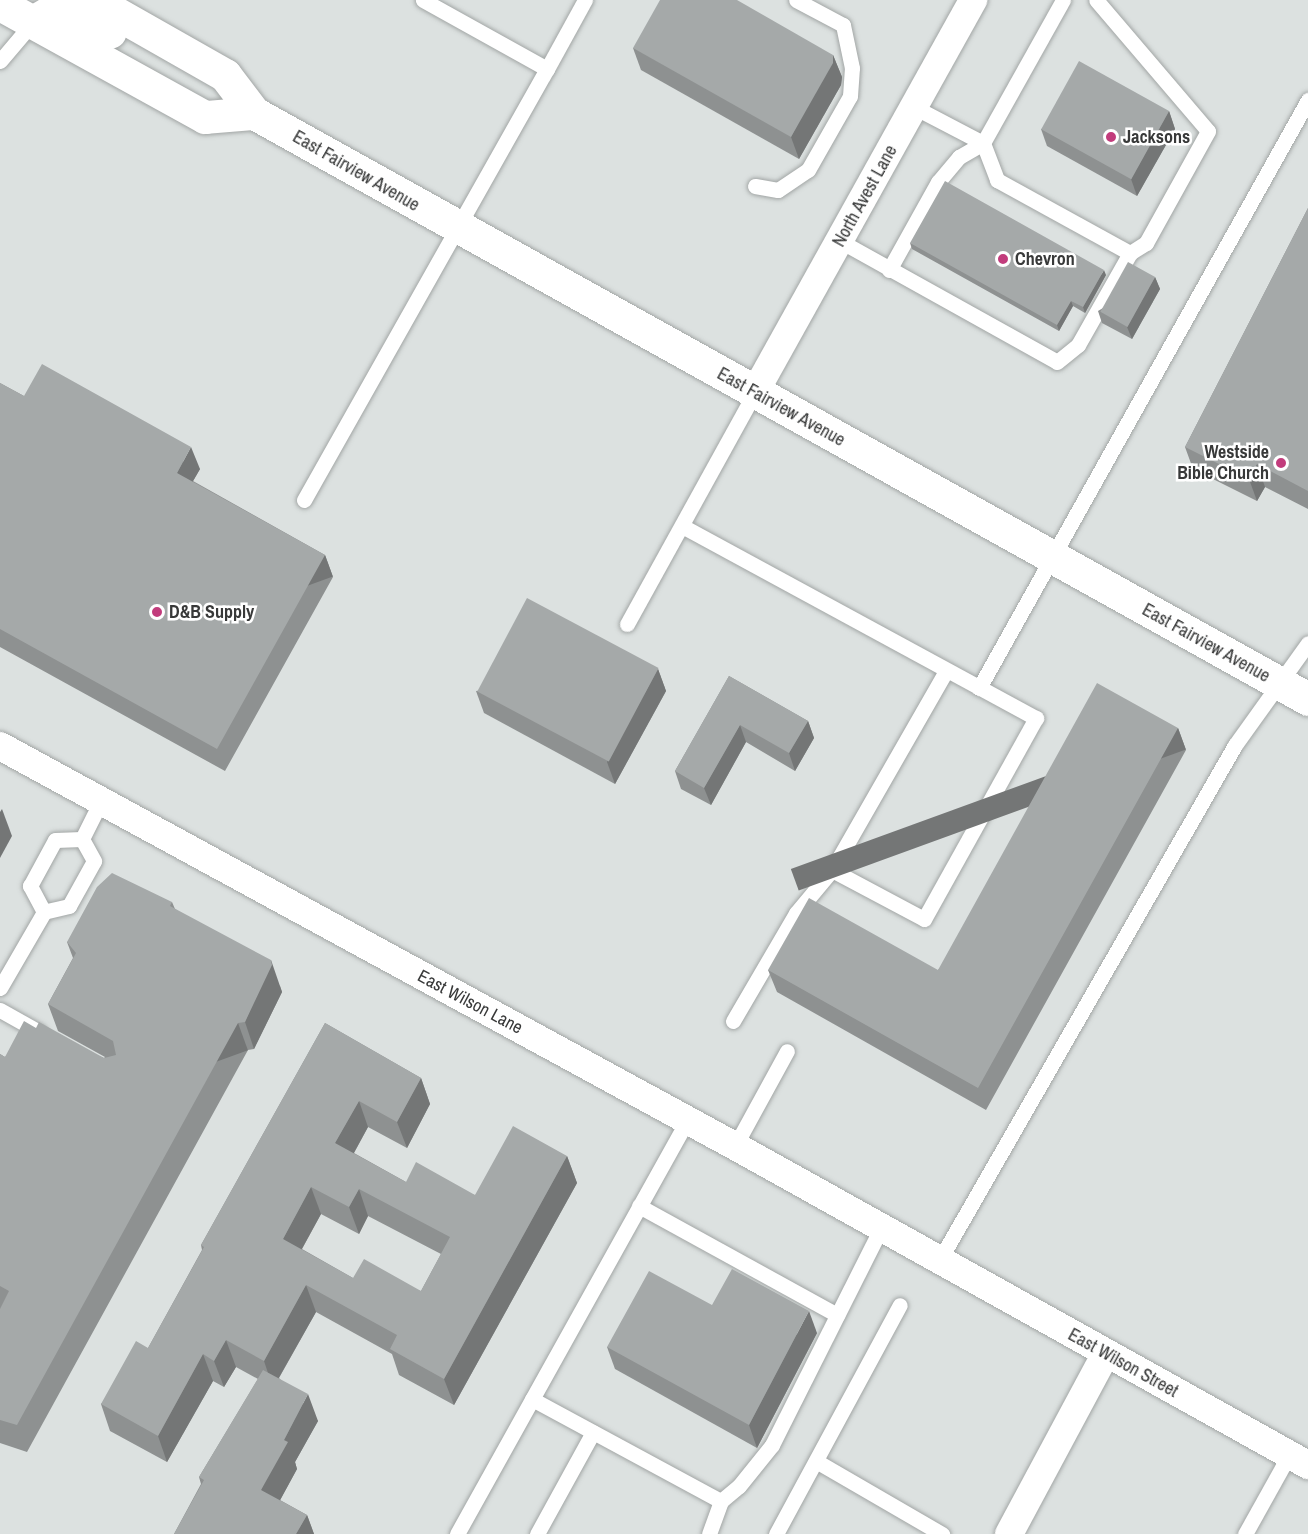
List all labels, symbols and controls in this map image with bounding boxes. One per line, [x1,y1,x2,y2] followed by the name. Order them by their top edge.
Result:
[288,126,424,216] street label: East Fairview Avenue
[1123,126,1190,148] place label: Jacksons
[1104,130,1118,144] marker: Jacksons
[828,141,902,251] street label: North Avest Lane
[1015,248,1075,270] place label: Chevron
[996,252,1010,266] marker: Chevron
[713,363,849,451] street label: East Fairview Avenue
[1177,442,1269,484] place label: Westside Bible Church
[1274,456,1288,470] marker: Westside Bible Church
[1138,599,1274,687] street label: East Fairview Avenue
[169,601,254,623] place label: D&B Supply
[150,605,164,619] marker: D&B Supply
[414,965,526,1039] street label: East Wilson Lane
[1064,1324,1182,1402] street label: East Wilson Street

